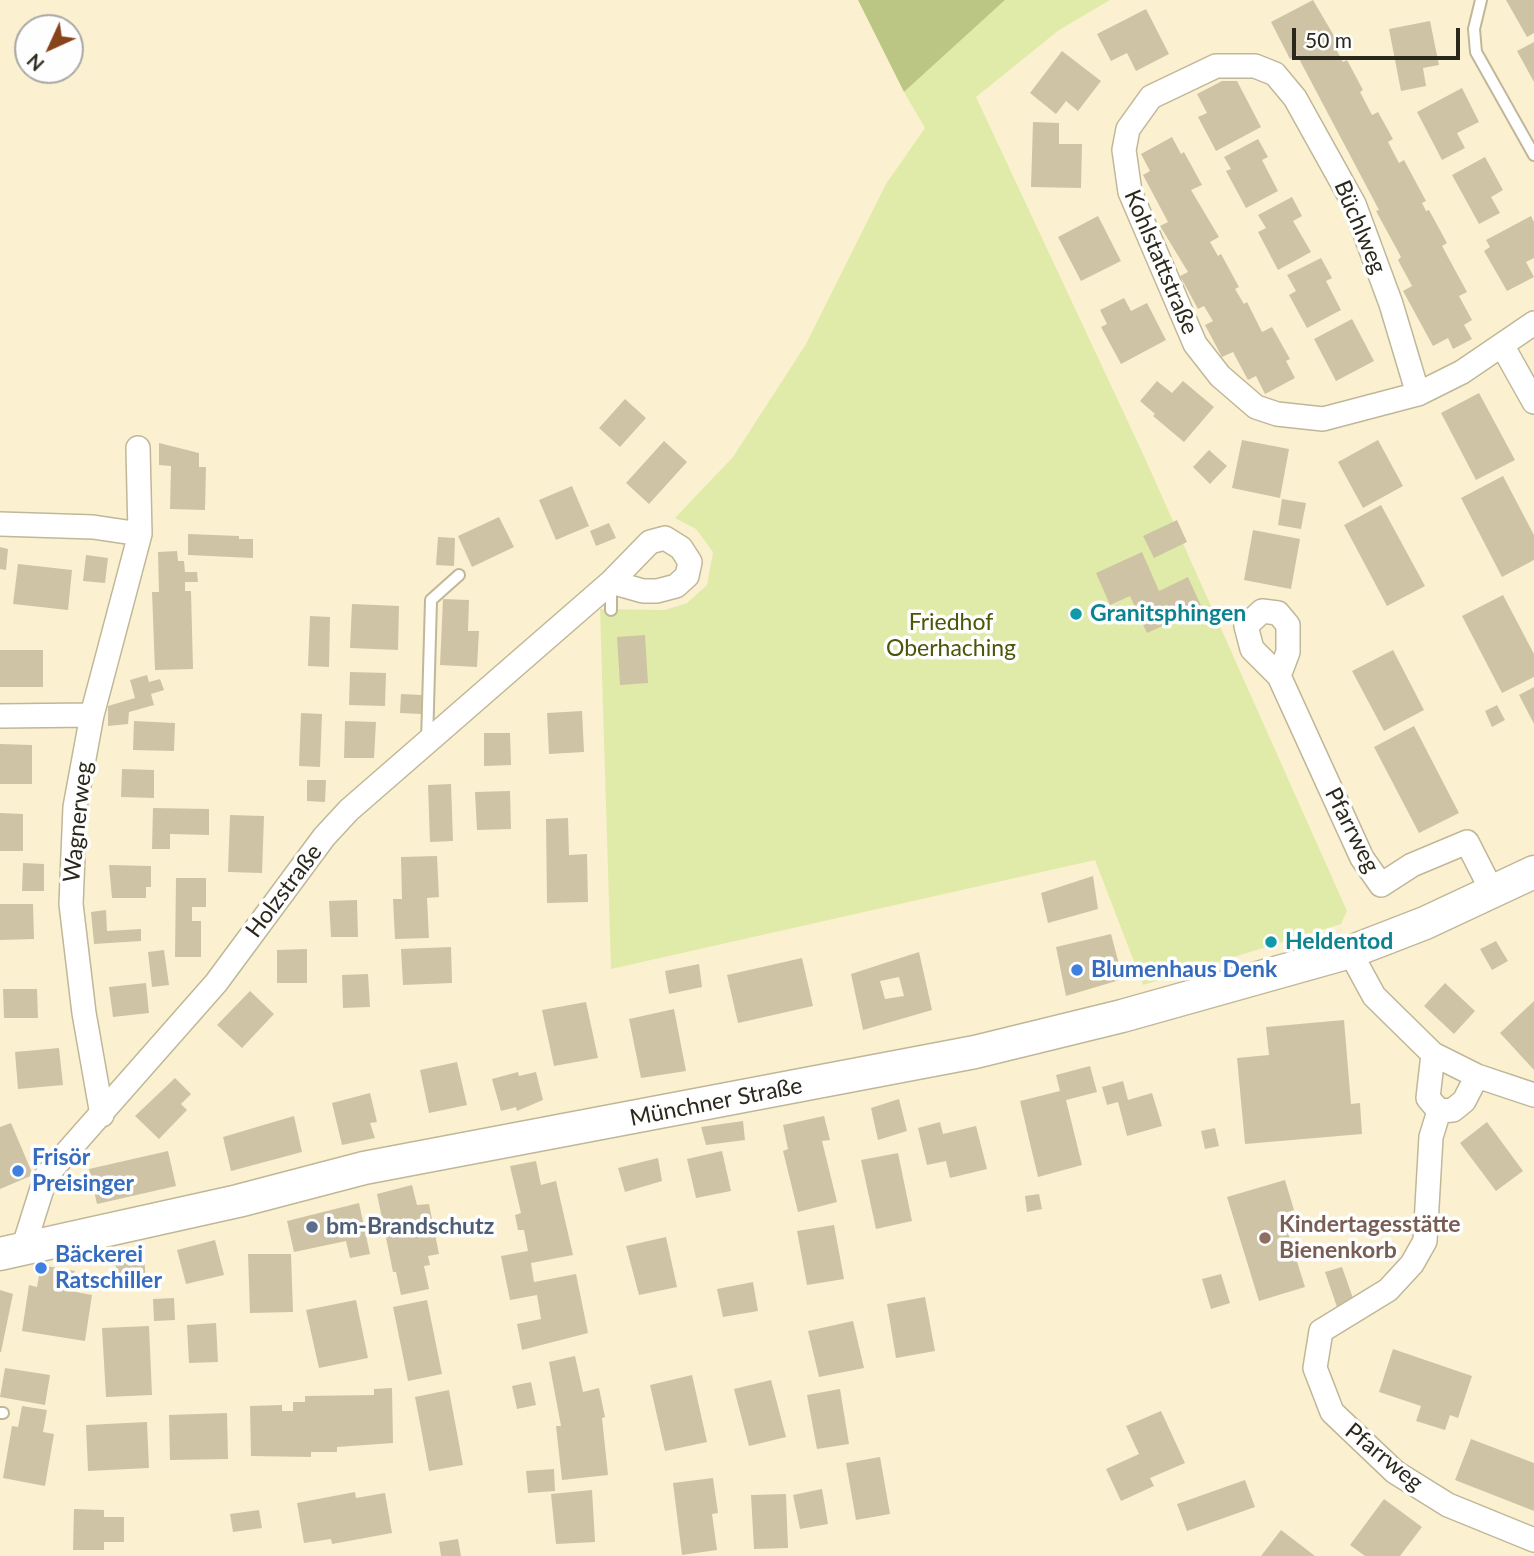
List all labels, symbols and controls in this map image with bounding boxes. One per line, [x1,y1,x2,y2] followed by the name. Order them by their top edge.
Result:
[14,14,84,84] north arrow
[1296,14,1464,58] scale bar
[1305,27,1352,52] text: 50 m
[22,49,49,76] text: N
[1328,176,1392,278] street label: Büchlweg
[1118,186,1204,338] street label: Kohlstattstraße
[1090,600,1246,628] place label: Granitsphingen
[1068,606,1084,622] marker: Granitsphingen
[886,609,1016,663] park label: Friedhof Oberhaching
[58,760,98,884] street label: Wagnerweg
[1319,783,1385,877] street label: Pfarrweg
[240,839,328,943] street label: Holzstraße
[1285,928,1393,956] place label: Heldentod
[1263,934,1279,950] marker: Heldentod
[1091,956,1277,984] place label: Blumenhaus Denk
[1069,962,1085,978] marker: Blumenhaus Denk
[627,1072,805,1132] street label: Münchner Straße
[32,1144,134,1198] place label: Frisör Preisinger
[10,1163,26,1179] marker: Frisör Preisinger
[1279,1211,1461,1265] place label: Kindertagesstätte Bienenkorb
[326,1213,494,1241] place label: bm-Brandschutz
[304,1219,320,1235] marker: bm-Brandschutz
[1257,1230,1273,1246] marker: Kindertagesstätte Bienenkorb
[55,1241,162,1295] place label: Bäckerei Ratschiller
[33,1260,49,1276] marker: Bäckerei Ratschiller
[1340,1417,1428,1497] street label: Pfarrweg

